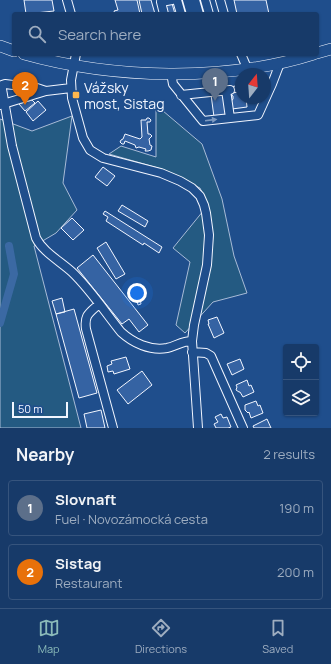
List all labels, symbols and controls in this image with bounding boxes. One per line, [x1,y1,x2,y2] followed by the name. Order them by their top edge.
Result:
[12,12,319,56] search box
[26,23,48,45] icon: search
[58,24,141,45] text: Search here
[202,68,228,101] pin: 1
[235,68,271,104] north arrow
[12,72,38,105] pin: 2
[84,78,164,113] place label: Vážsky most, Sistag
[71,90,81,100] marker: Vážsky most, Sistag
[205,117,218,123] one-way arrow
[127,283,147,303] your location
[283,344,319,416] map controls
[283,344,319,380] button: locate
[283,380,319,416] button: layers
[12,400,68,419] scale bar
[18,401,43,416] text: 50 m
[16,443,74,466] text: Nearby
[263,445,315,463] text: 2 results
[55,489,117,510] text: Slovnaft
[27,499,33,517] text: 1
[279,499,314,517] text: 190 m
[55,510,208,528] text: Fuel · Novozámocká cesta
[55,553,102,574] text: Sistag
[26,563,34,581] text: 2
[277,563,314,581] text: 200 m
[55,574,122,592] text: Restaurant
[38,617,60,656] tab: Map
[135,617,187,656] tab: Directions
[262,617,293,656] tab: Saved

